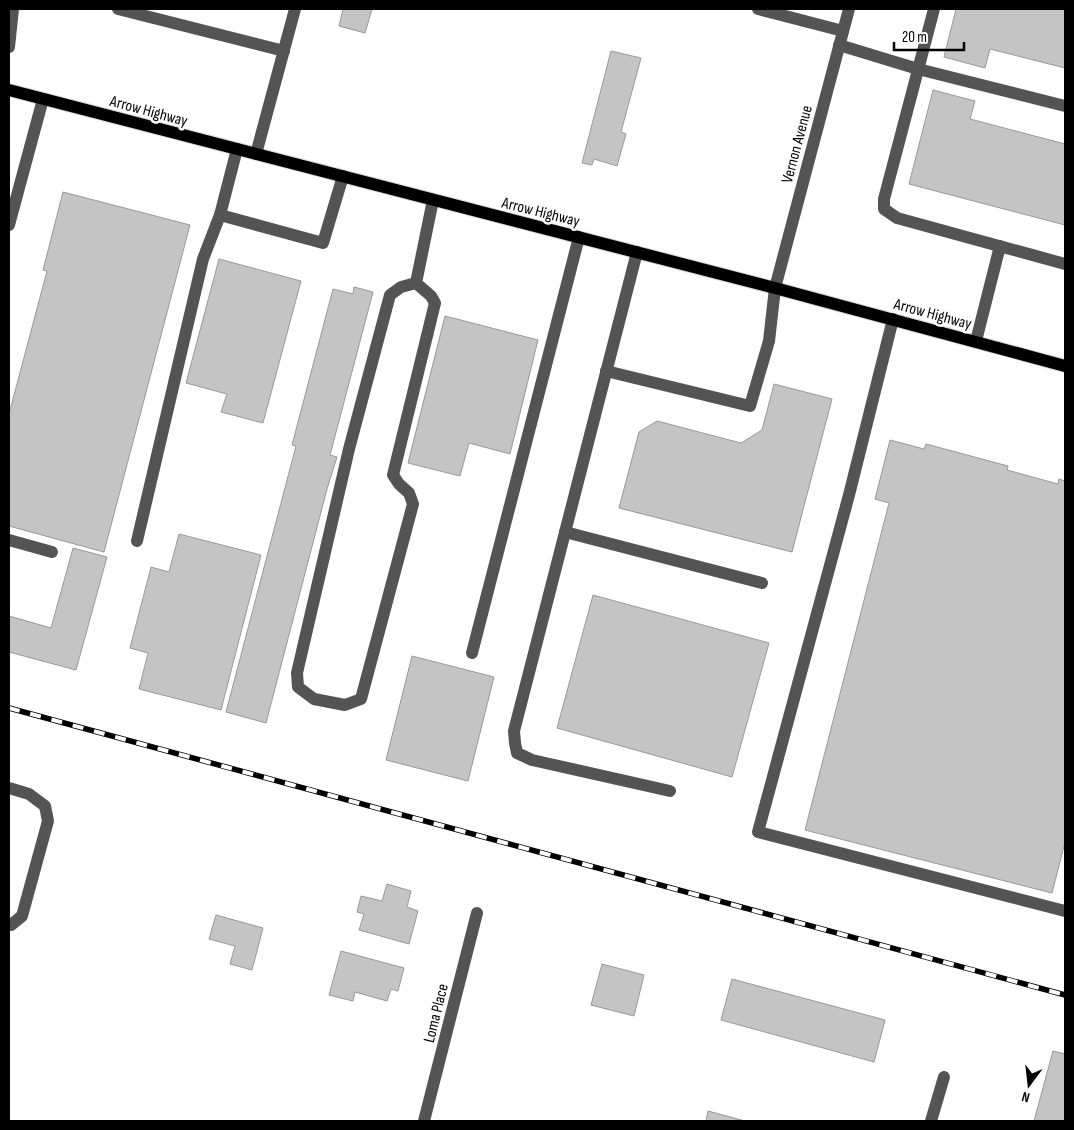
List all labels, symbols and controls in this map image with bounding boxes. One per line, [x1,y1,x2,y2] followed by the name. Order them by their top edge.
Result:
[894,20,964,52] scale bar
[902,28,927,47] text: 20 m
[107,92,189,131] street label: Arrow Highway
[778,103,817,185] street label: Vernon Avenue
[499,193,582,231] street label: Arrow Highway
[891,295,973,334] street label: Arrow Highway
[420,982,453,1045] street label: Loma Place
[1004,1060,1054,1110] north arrow
[1020,1088,1032,1106] text: N

